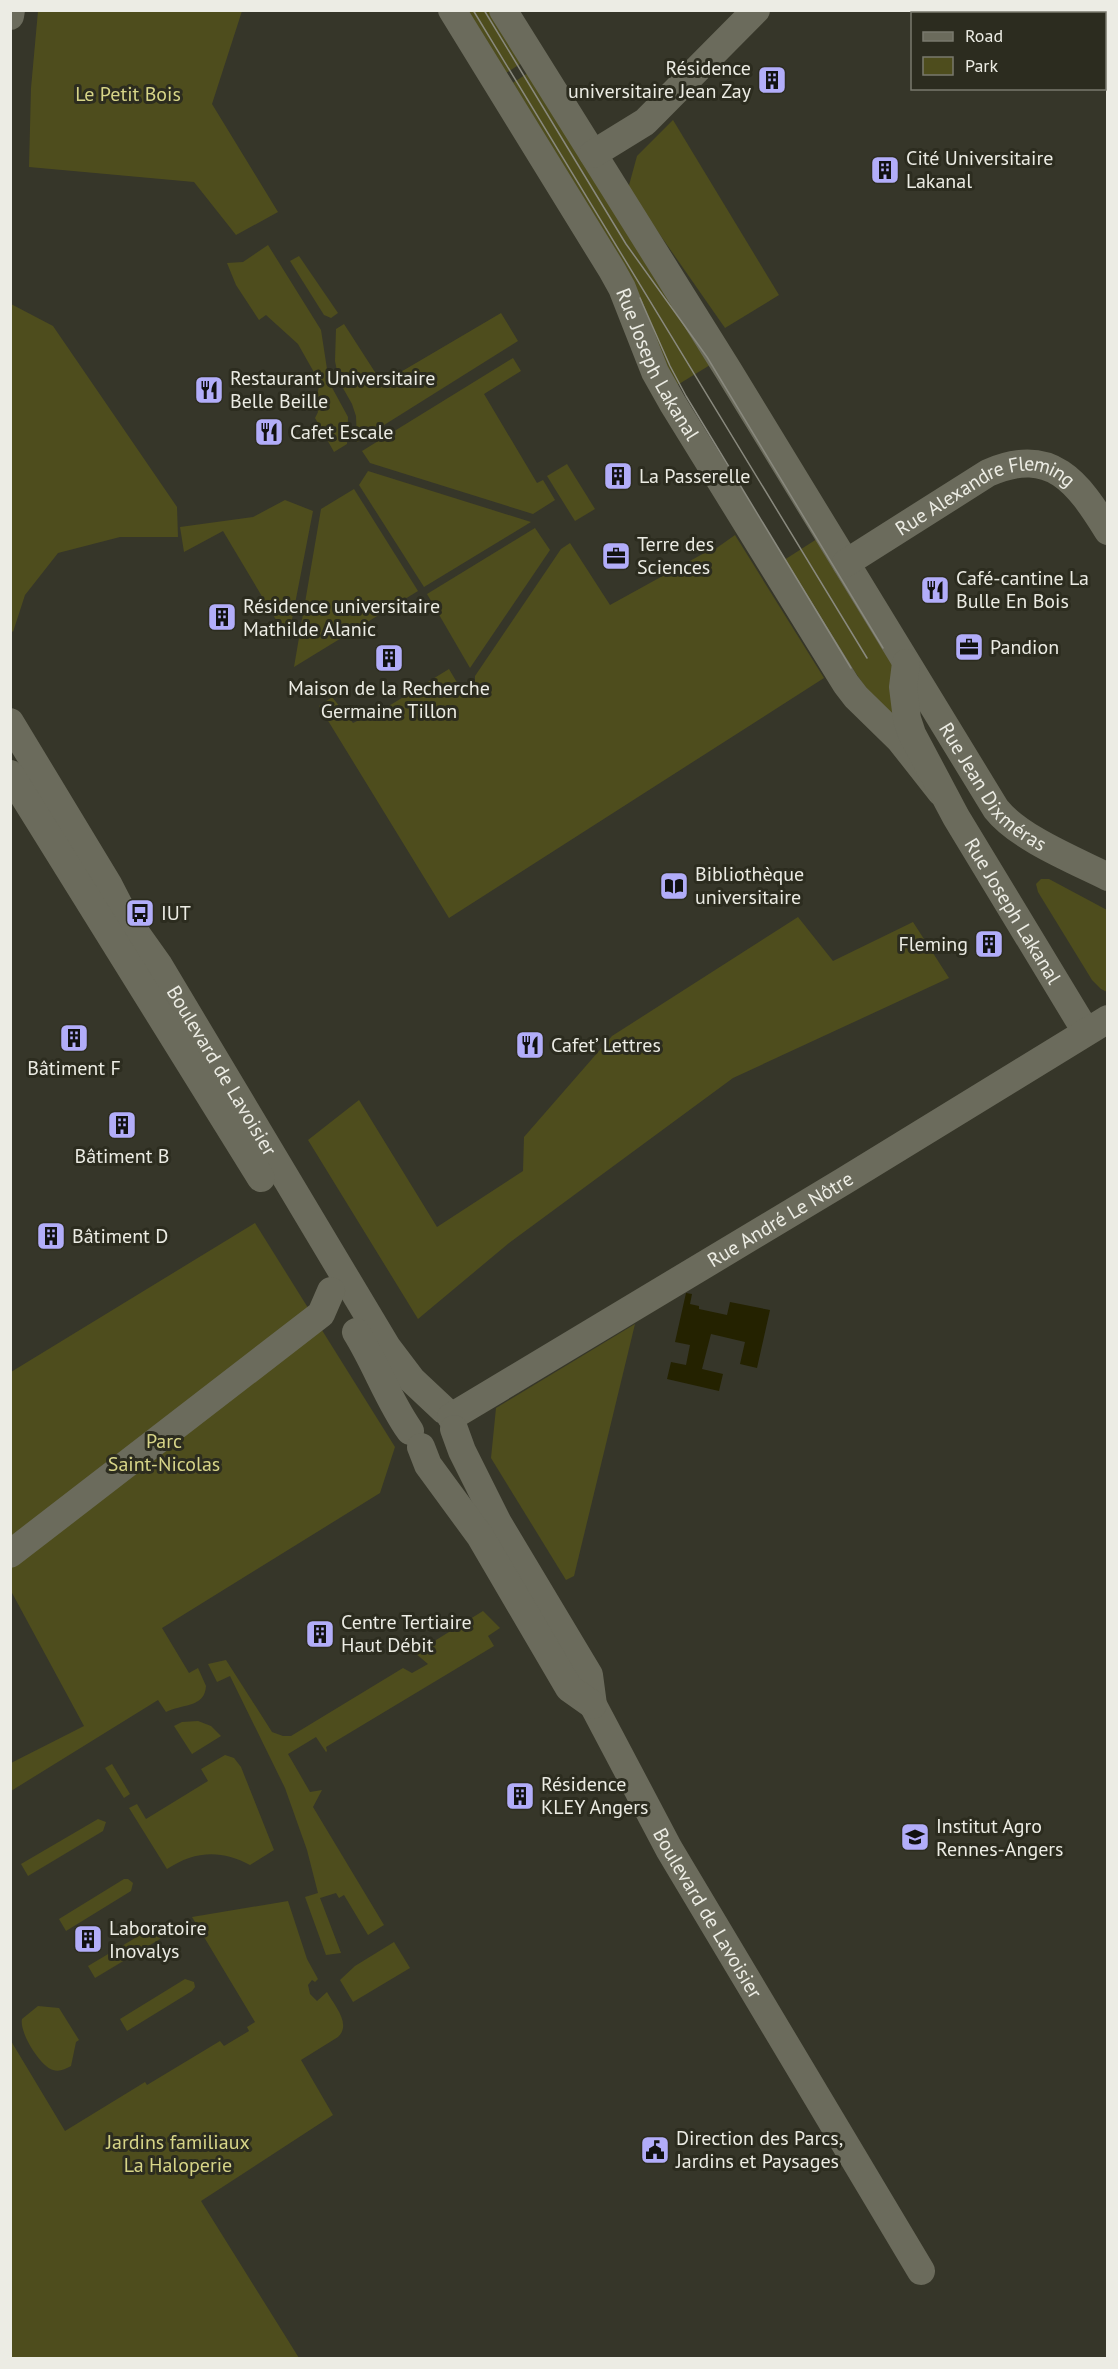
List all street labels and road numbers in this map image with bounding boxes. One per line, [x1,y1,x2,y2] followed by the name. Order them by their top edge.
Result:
[610,284,705,445] street label: Rue Joseph Lakanal
[890,450,1081,541] street label: Rue Alexandre Fleming
[933,718,1051,857] street label: Rue Jean Dixméras
[959,833,1067,989] street label: Rue Joseph Lakanal
[161,981,283,1160] street label: Boulevard de Lavoisier
[702,1165,858,1273] street label: Rue André Le Nôtre
[647,1823,768,2003] street label: Boulevard de Lavoisier

